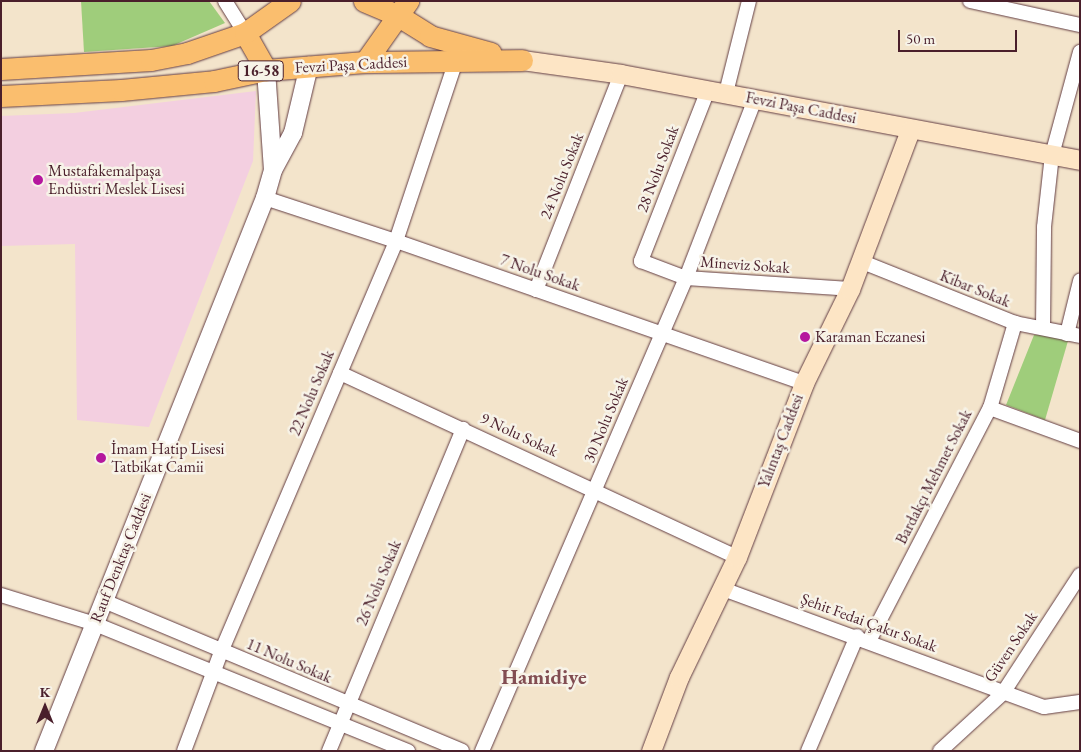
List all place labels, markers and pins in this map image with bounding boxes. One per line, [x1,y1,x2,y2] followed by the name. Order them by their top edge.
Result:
[48,161,185,199] place label: Mustafakemalpaşa Endüstri Meslek Lisesi
[32,174,44,186] marker: Mustafakemalpaşa Endüstri Meslek Lisesi
[815,327,925,347] place label: Karaman Eczanesi
[799,331,811,343] marker: Karaman Eczanesi
[111,439,224,477] place label: İmam Hatip Lisesi Tatbikat Camii
[95,452,107,464] marker: İmam Hatip Lisesi Tatbikat Camii

